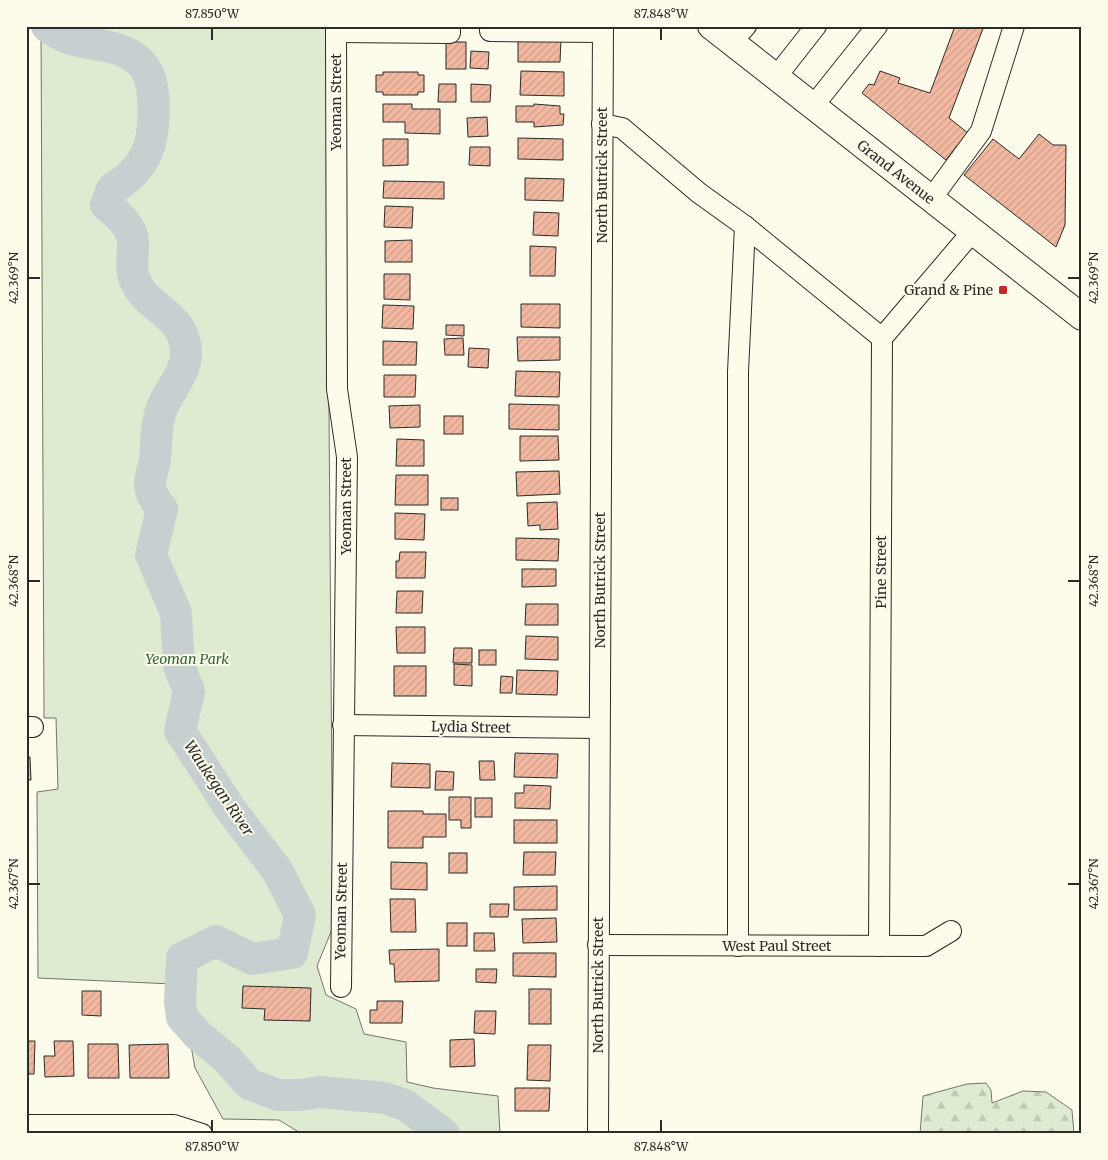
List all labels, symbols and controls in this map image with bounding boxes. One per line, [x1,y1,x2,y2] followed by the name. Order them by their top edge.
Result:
[185,6,240,21] text: 87.850°W
[634,6,689,21] text: 87.848°W
[327,53,345,152] street label: Yeoman Street
[593,106,611,243] street label: North Butrick Street
[854,136,938,208] street label: Grand Avenue
[6,251,21,304] text: 42.369°N
[1086,251,1101,304] text: 42.369°N
[904,281,993,299] place label: Grand & Pine
[997,284,1009,296] marker: Grand & Pine
[337,457,355,556] street label: Yeoman Street
[591,511,609,648] street label: North Butrick Street
[872,535,890,609] street label: Pine Street
[6,554,21,607] text: 42.368°N
[1086,554,1101,607] text: 42.368°N
[145,650,229,668] park label: Yeoman Park
[431,717,512,737] street label: Lydia Street
[180,737,258,840] water label: Waukegan River
[6,858,21,910] text: 42.367°N
[1086,858,1101,910] text: 42.367°N
[331,862,351,961] street label: Yeoman Street
[589,916,607,1053] street label: North Butrick Street
[722,937,832,955] street label: West Paul Street
[185,1139,240,1154] text: 87.850°W
[634,1139,689,1154] text: 87.848°W

